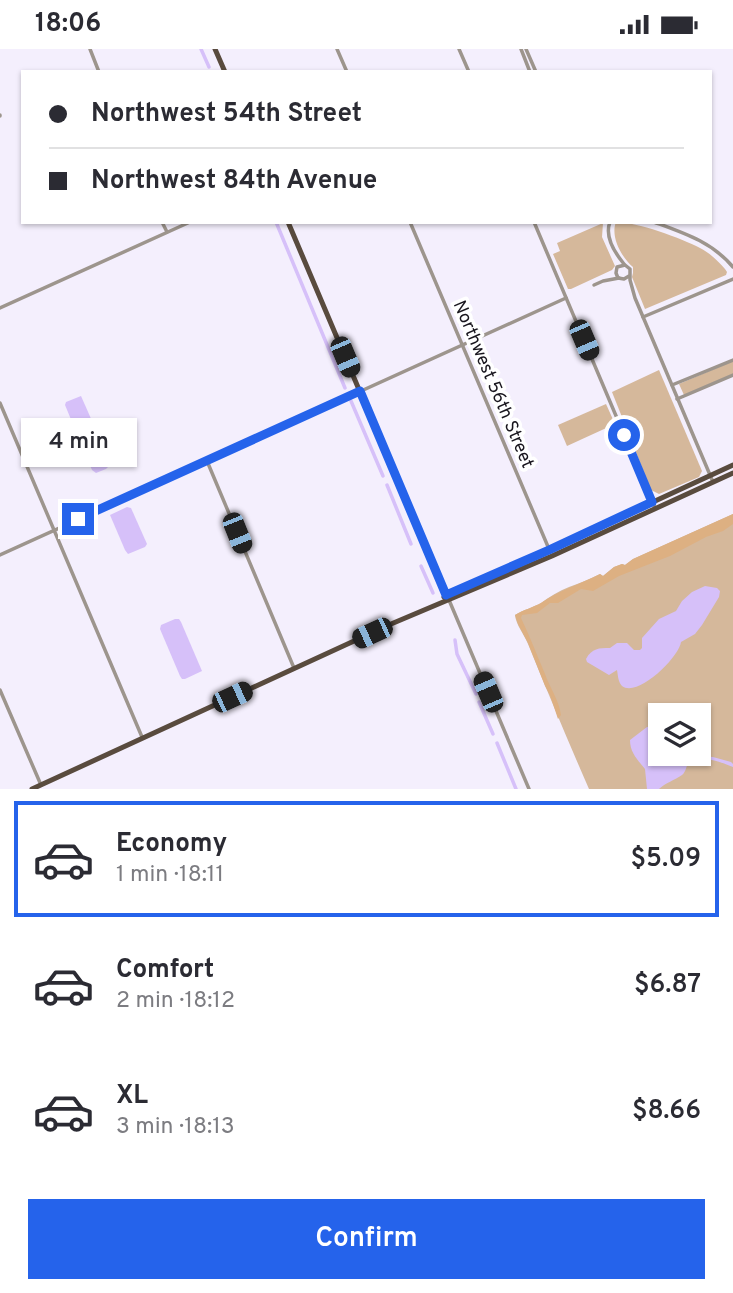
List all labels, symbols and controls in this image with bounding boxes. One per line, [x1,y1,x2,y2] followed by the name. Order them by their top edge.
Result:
[35,8,101,41] text: 18:06
[91,98,362,131] text: Northwest 54th Street
[91,165,377,198] text: Northwest 84th Avenue
[447,297,538,472] street label: Northwest 56th Street
[567,317,602,363] car
[328,334,363,380] car
[20,417,136,467] callout: 4 min
[608,419,640,451] route start
[49,428,109,457] text: 4 min
[62,503,94,535] route end
[220,510,255,556] car
[349,615,396,651] car
[471,669,506,715] car
[209,679,256,715] car
[648,703,711,766] map controls
[648,703,711,766] button: layers
[32,828,95,891] icon: car
[116,828,227,861] text: Economy
[631,843,701,876] text: $5.09
[116,861,224,890] text: 1 min · 18:11
[32,954,95,1017] icon: car
[116,954,214,987] text: Comfort
[634,969,701,1002] text: $6.87
[116,987,235,1016] text: 2 min · 18:12
[32,1080,95,1143] icon: car
[116,1080,148,1113] text: XL
[632,1095,701,1128] text: $8.66
[116,1113,235,1142] text: 3 min · 18:13
[28,1199,705,1279] button: Confirm

